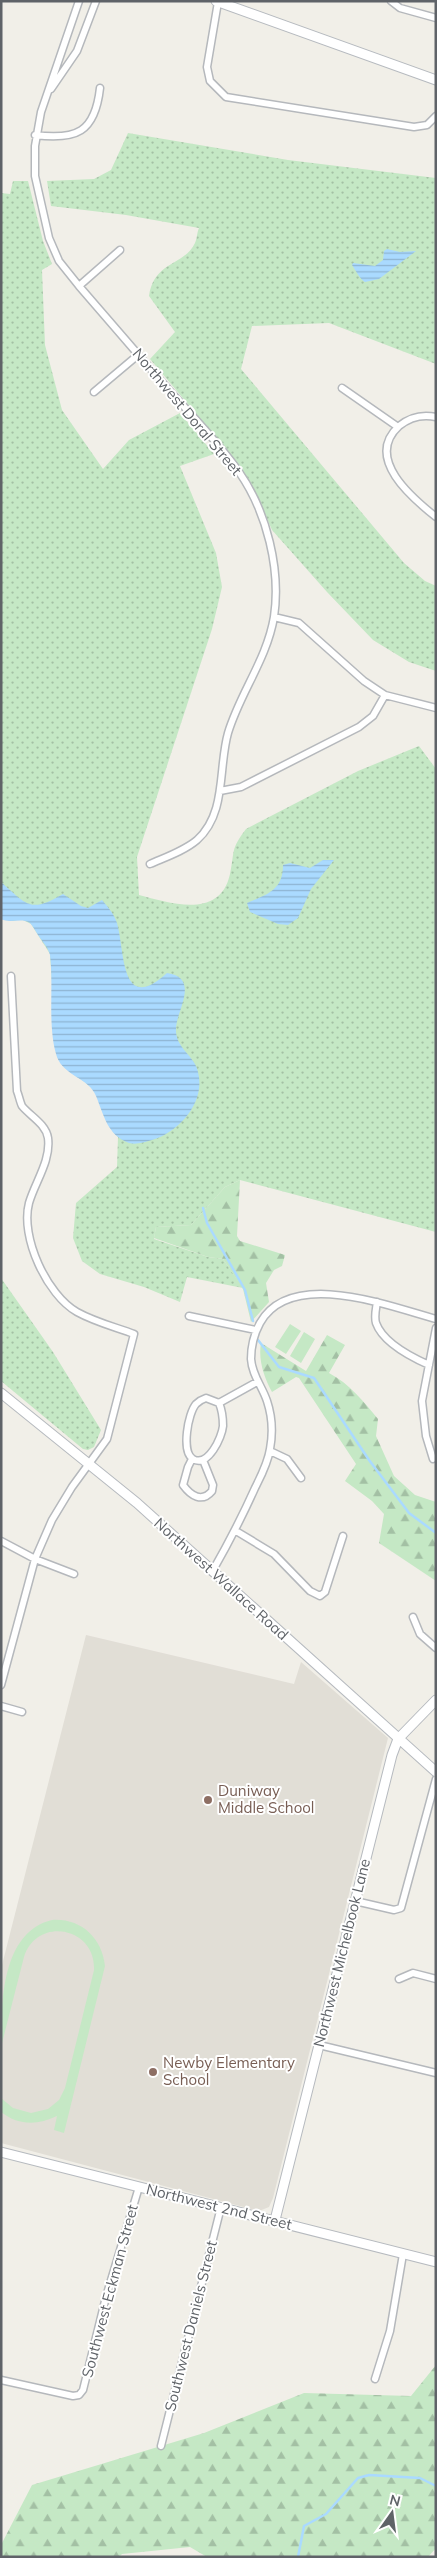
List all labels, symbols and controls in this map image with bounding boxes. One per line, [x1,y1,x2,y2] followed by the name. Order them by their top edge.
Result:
[129,344,246,479] street label: Northwest Doral Street
[150,1513,292,1644] street label: Northwest Wallace Road
[218,1781,314,1817] place label: Duniway Middle School
[202,1794,214,1806] marker: Duniway Middle School
[309,1857,374,2049] street label: Northwest Michelbook Lane
[163,2053,295,2089] place label: Newby Elementary School
[147,2066,159,2078] marker: Newby Elementary School
[144,2179,294,2234] street label: Northwest 2nd Street
[77,2202,142,2380] street label: Southwest Eckman Street
[160,2239,221,2413] street label: Southwest Daniels Street
[367,2488,417,2538] north arrow
[388,2490,402,2510] text: N

